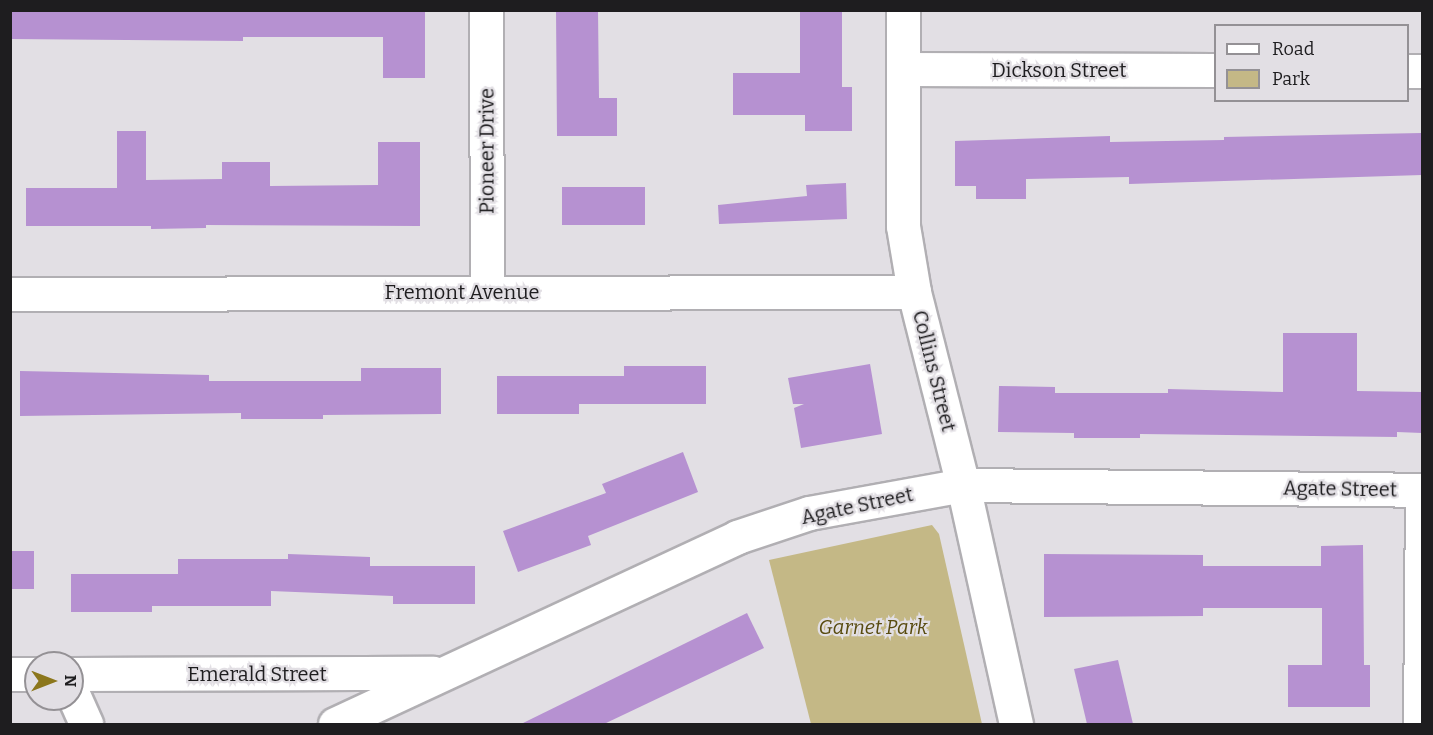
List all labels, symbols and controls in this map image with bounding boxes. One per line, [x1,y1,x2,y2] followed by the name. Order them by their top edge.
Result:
[1214,24,1409,102] legend
[1272,38,1314,60] text: Road
[992,58,1126,82] street label: Dickson Street
[1272,68,1310,90] text: Park
[475,88,499,214] street label: Pioneer Drive
[384,280,540,304] street label: Fremont Avenue
[907,308,961,434] street label: Collins Street
[1283,476,1397,502] street label: Agate Street
[799,482,915,530] street label: Agate Street
[818,615,928,639] park label: Garnet Park
[24,651,84,711] north arrow
[187,662,327,686] street label: Emerald Street
[61,675,80,687] text: N

